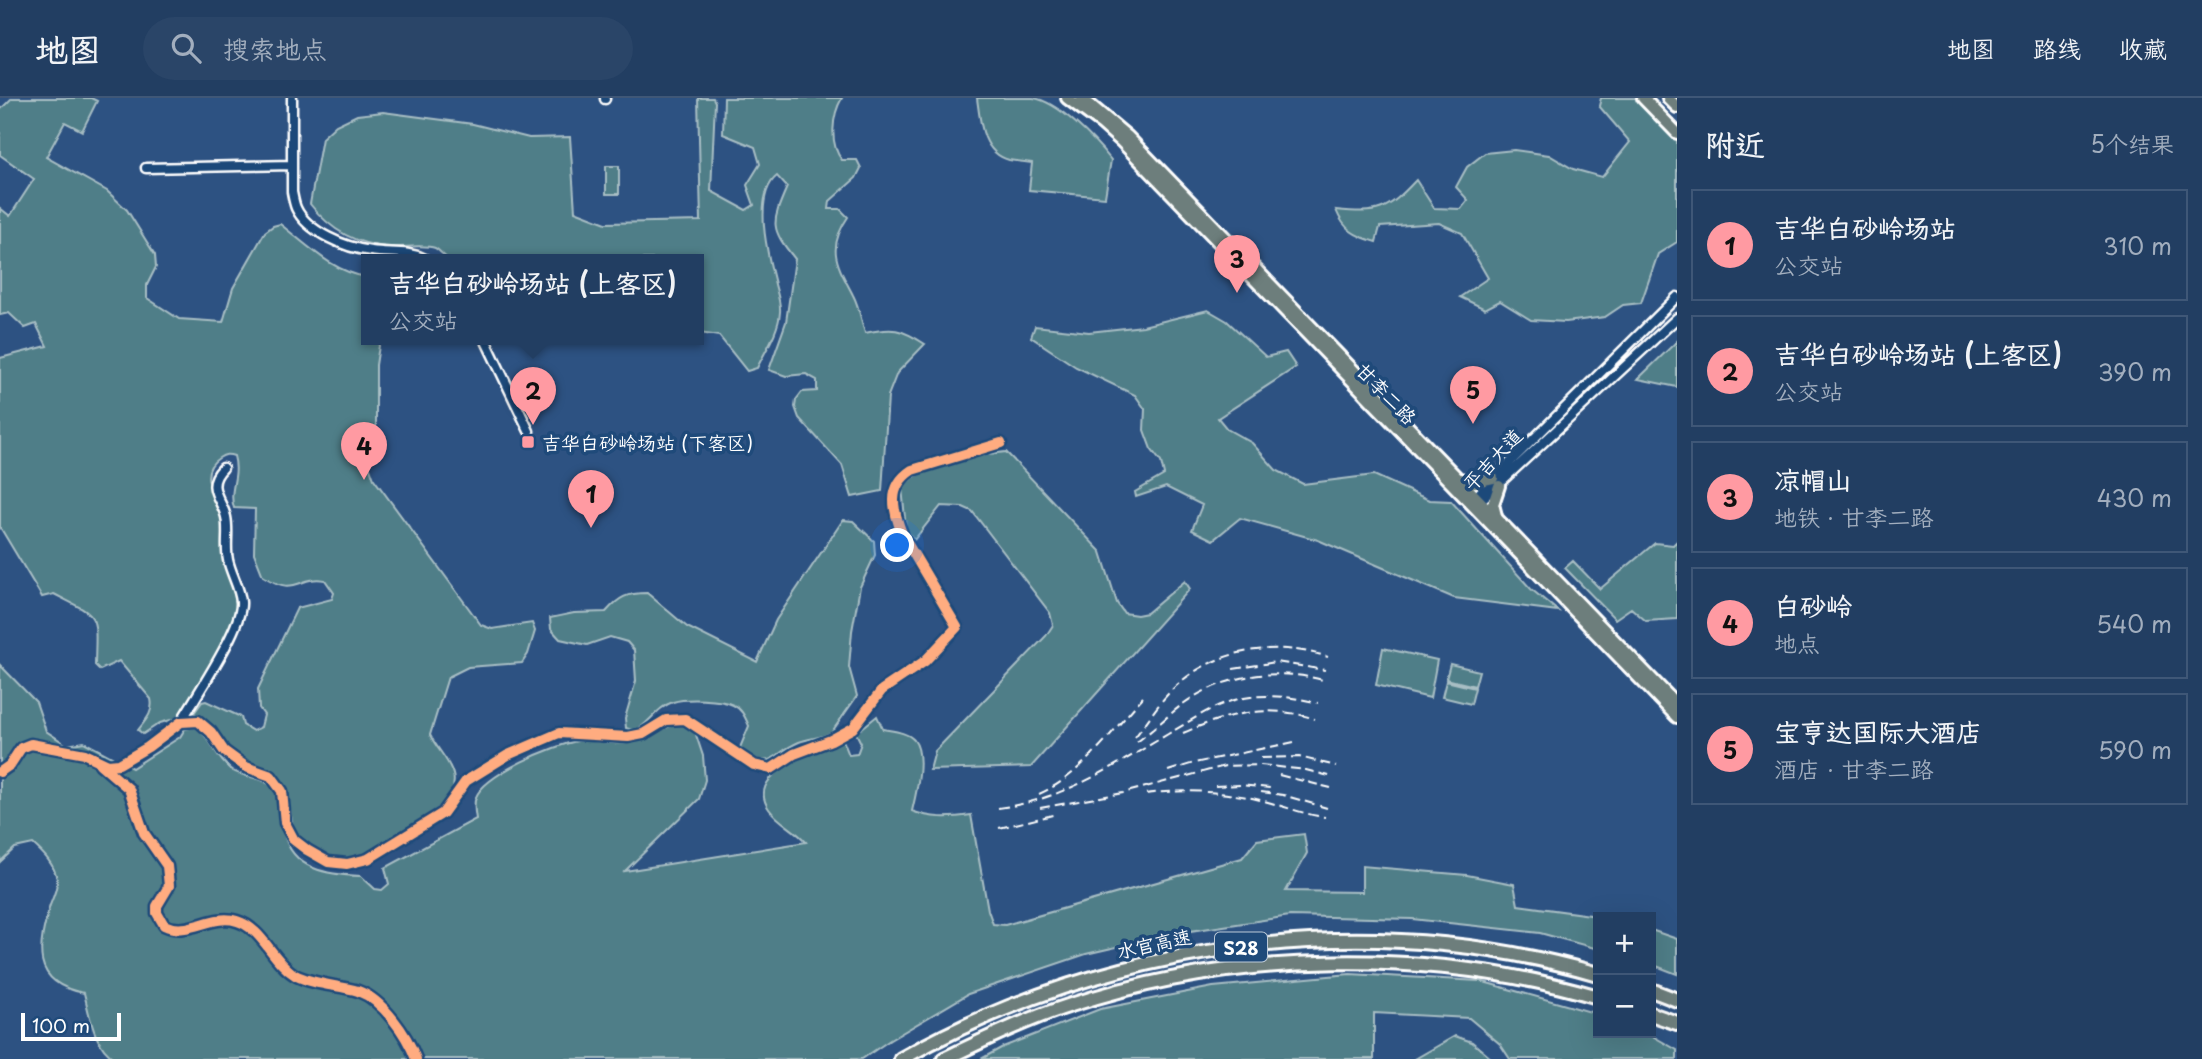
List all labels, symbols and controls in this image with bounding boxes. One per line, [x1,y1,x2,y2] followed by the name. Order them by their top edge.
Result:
[143,17,633,80] search box
[35,23,101,73] text: 地图
[167,29,205,67] icon: search
[223,29,327,68] text: 搜索地点
[1947,30,1995,66] text: 地图
[2033,30,2081,66] text: 路线
[2119,30,2167,66] text: 收藏
[1705,121,1765,166] text: 附近
[2090,126,2174,161] text: 5个结果
[1774,208,1956,247] text: 吉华白砂岭场站
[1725,228,1736,263] text: 1
[2103,228,2172,263] text: 310 m
[1214,235,1260,293] pin: 3
[1774,247,1843,282] text: 公交站
[361,254,704,345] popup
[388,263,677,302] text: 吉华白砂岭场站 (上客区)
[388,302,457,337] text: 公交站
[1774,334,2062,373] text: 吉华白砂岭场站 (上客区)
[1722,354,1738,389] text: 2
[2098,354,2172,389] text: 390 m
[1351,356,1423,430] street label: 甘李二路
[1450,366,1496,424] pin: 5
[510,367,556,425] pin: 2
[1774,373,1843,408] text: 公交站
[341,422,387,480] pin: 4
[1456,422,1528,496] street label: 平吉大道
[542,428,753,456] place label: 吉华白砂岭场站 (下客区)
[520,434,536,450] marker: 吉华白砂岭场站 (下客区)
[1774,460,1852,499] text: 凉帽山
[568,470,614,528] pin: 1
[1722,480,1738,515] text: 3
[2097,480,2172,515] text: 430 m
[1774,499,1934,534] text: 地铁 · 甘李二路
[880,528,914,562] your location
[1774,586,1852,625] text: 白砂岭
[1722,606,1738,641] text: 4
[2096,606,2172,641] text: 540 m
[1774,625,1820,660] text: 地点
[1774,712,1982,751] text: 宝亨达国际大酒店
[1723,732,1737,767] text: 5
[2098,732,2172,767] text: 590 m
[1774,751,1934,786] text: 酒店 · 甘李二路
[1593,912,1656,1038] map controls
[1593,912,1656,975] button: +
[1114,921,1194,965] street label: 水官高速
[1215,932,1267,962] road number: S28
[1593,975,1656,1038] button: −
[21,1010,121,1042] scale bar
[32,1011,90,1039] text: 100 m

